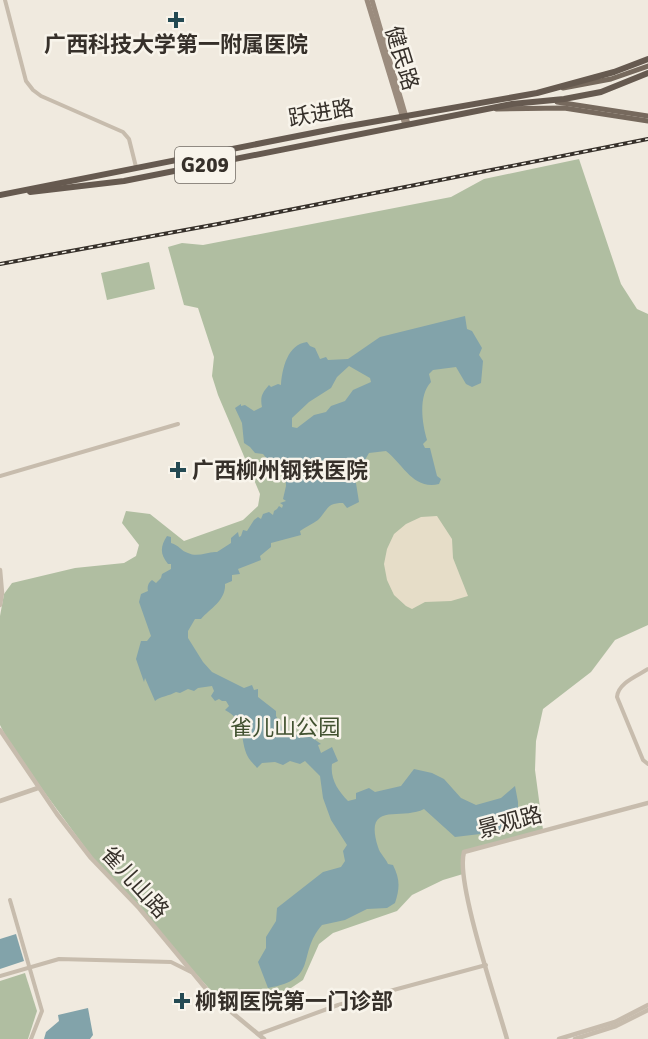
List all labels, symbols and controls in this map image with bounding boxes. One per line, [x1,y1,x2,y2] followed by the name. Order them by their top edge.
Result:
[167,11,185,29] marker: 广西科技大学第一附属医院
[379,22,425,94] street label: 健民路
[44,31,308,58] place label: 广西科技大学第一附属医院
[286,94,356,132] street label: 跃进路
[175,147,235,183] road number: G209
[192,457,368,484] place label: 广西柳州钢铁医院
[169,461,187,479] marker: 广西柳州钢铁医院
[230,714,340,741] park label: 雀儿山公园
[475,800,545,844] street label: 景观路
[96,840,174,924] street label: 雀儿山路
[195,988,393,1015] place label: 柳钢医院第一门诊部
[173,992,191,1010] marker: 柳钢医院第一门诊部

